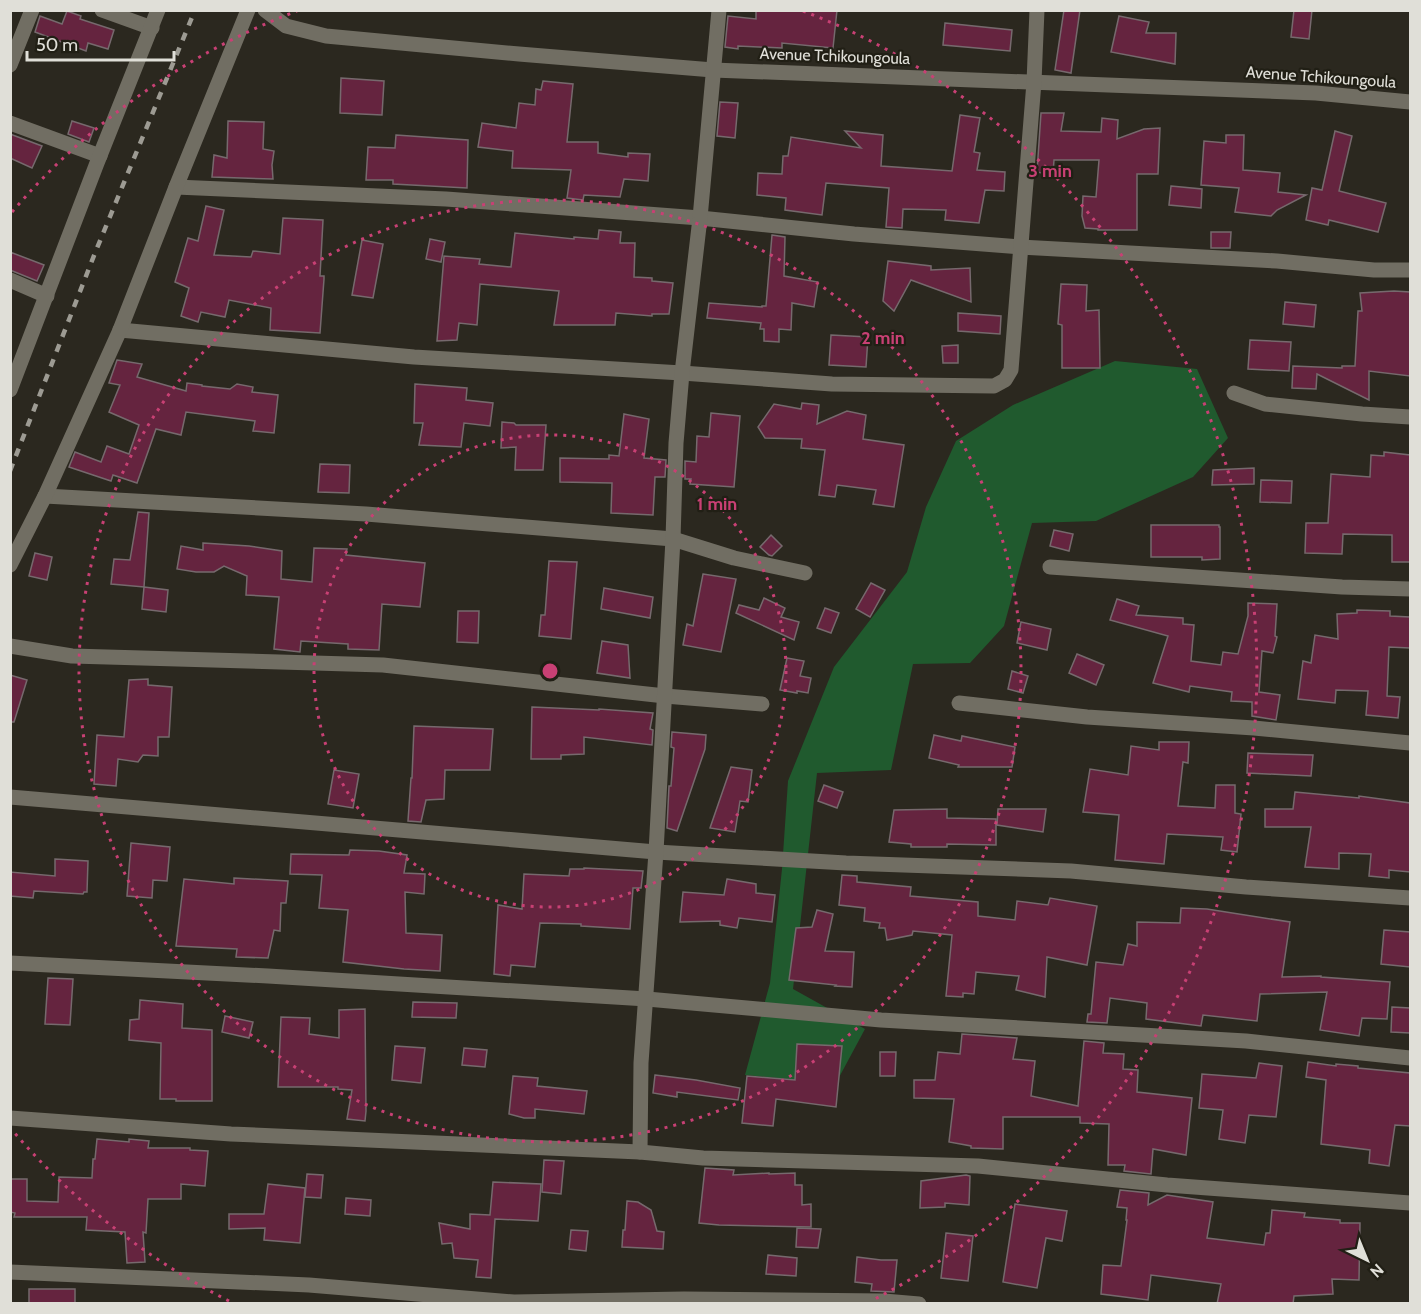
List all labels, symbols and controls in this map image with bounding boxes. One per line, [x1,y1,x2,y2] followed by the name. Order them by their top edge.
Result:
[27,24,174,62] scale bar
[36,34,78,56] text: 50 m
[759,44,911,68] street label: Avenue Tchikoungoula
[1245,62,1397,92] street label: Avenue Tchikoungoula
[1028,160,1072,182] text: 3 min
[861,327,905,349] text: 2 min
[697,493,737,515] text: 1 min
[540,661,560,681] centre of rings
[1337,1230,1397,1290] north arrow
[1366,1260,1388,1281] text: N

